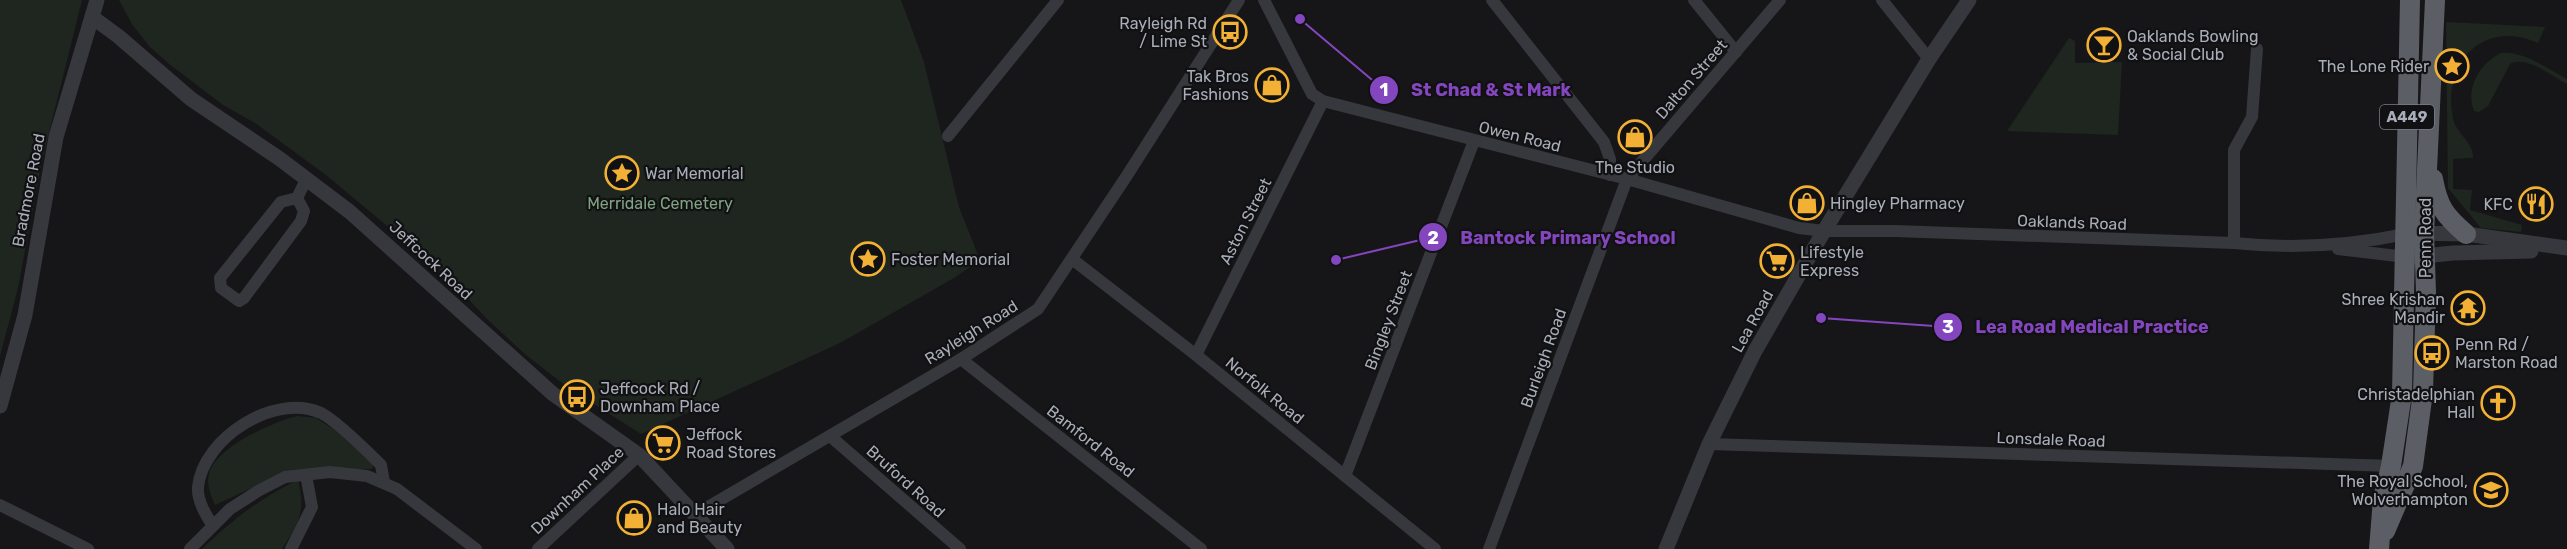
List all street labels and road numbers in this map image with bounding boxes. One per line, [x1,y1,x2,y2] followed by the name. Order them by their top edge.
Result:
[1652,36,1731,123] street label: Dalton Street
[2380,105,2434,129] road number: A449
[1477,117,1563,156] street label: Owen Road
[8,132,49,248] street label: Bradmore Road
[1216,175,1275,268] street label: Aston Street
[2416,198,2435,278] street label: Penn Road
[2017,211,2127,234] street label: Oaklands Road
[385,217,476,304] street label: Jeffcock Road
[1361,268,1416,373] street label: Bingley Street
[1728,287,1777,356] street label: Lea Road
[921,296,1021,369] street label: Rayleigh Road
[1517,306,1570,410] street label: Burleigh Road
[1222,353,1308,428] street label: Norfolk Road
[1043,401,1138,482] street label: Bamford Road
[1996,428,2106,451] street label: Lonsdale Road
[863,441,949,522] street label: Bruford Road
[527,442,628,538] street label: Downham Place

